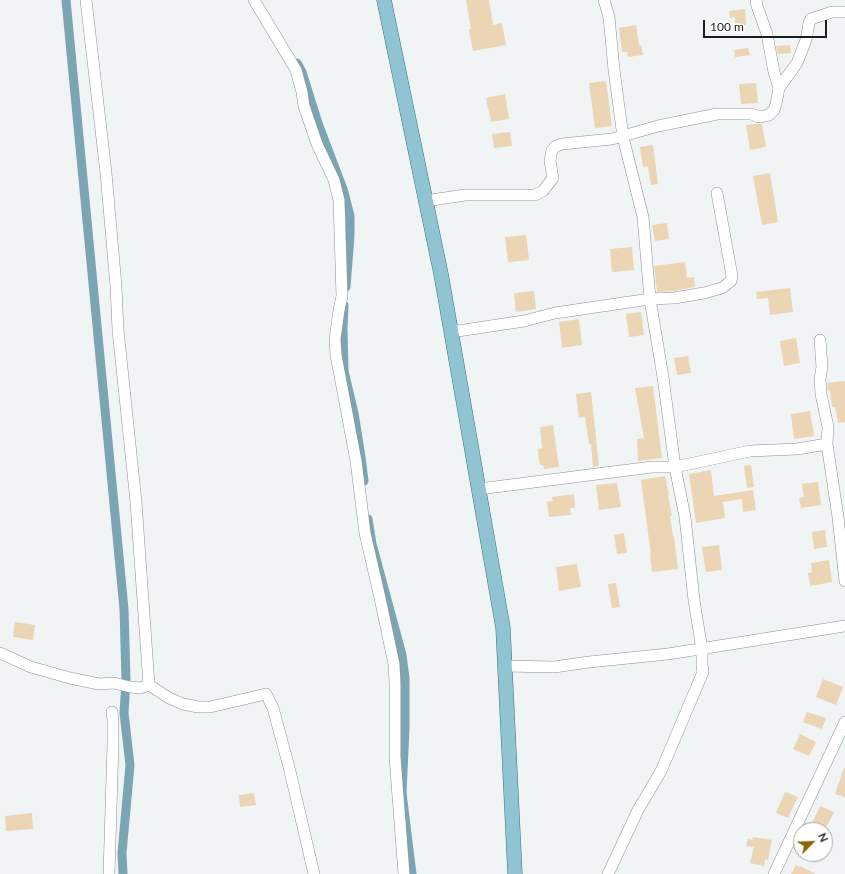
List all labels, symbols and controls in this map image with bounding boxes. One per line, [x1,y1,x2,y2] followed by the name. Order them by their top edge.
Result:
[705,12,829,38] scale bar
[710,19,744,34] text: 100 m
[793,822,833,862] north arrow
[816,831,831,844] text: N

